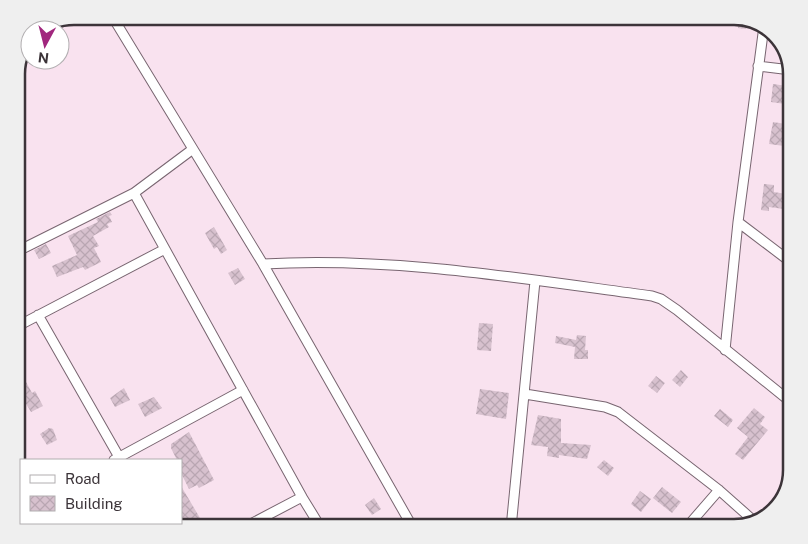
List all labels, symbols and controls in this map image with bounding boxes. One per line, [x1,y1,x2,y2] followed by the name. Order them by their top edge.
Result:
[20,20,70,70] north arrow
[37,49,50,67] text: N
[20,459,182,524] legend
[65,470,101,487] text: Road
[65,495,123,512] text: Building

